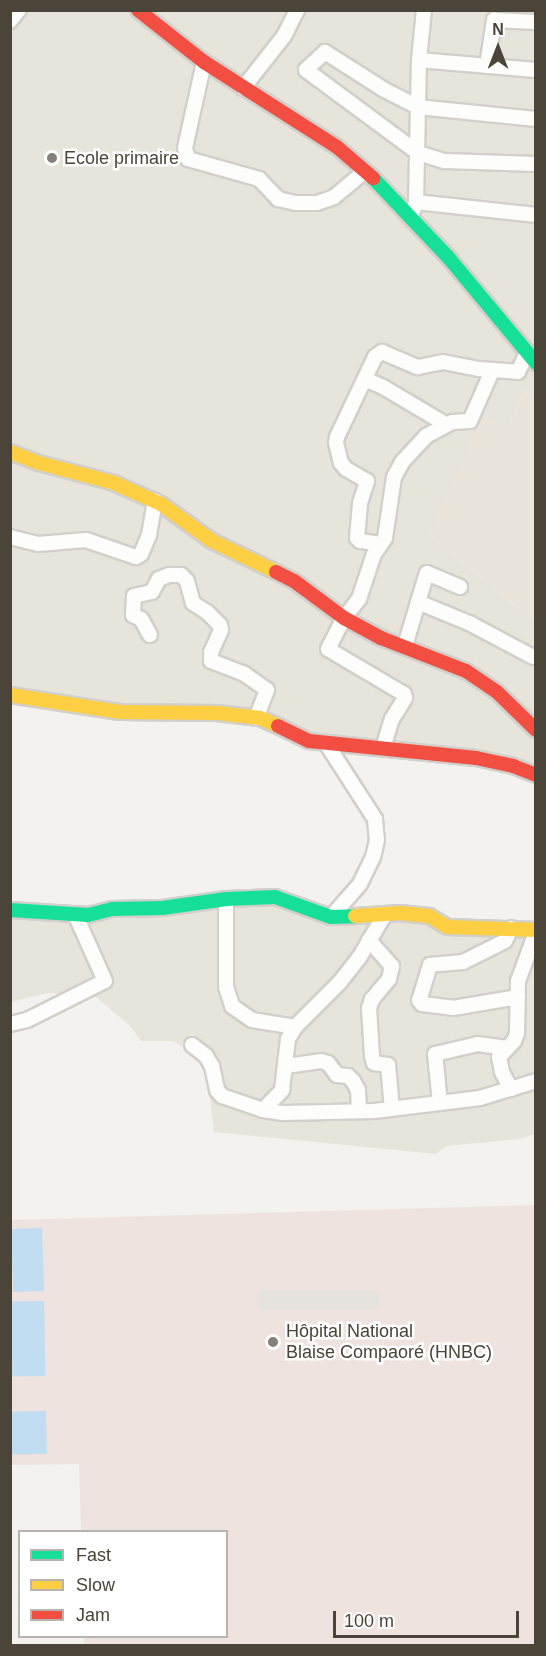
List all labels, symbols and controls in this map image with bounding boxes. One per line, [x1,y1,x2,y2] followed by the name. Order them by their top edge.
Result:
[468,18,528,78] north arrow
[492,21,504,38] text: N
[64,147,179,169] place label: Ecole primaire
[45,151,59,165] marker: Ecole primaire
[286,1321,492,1364] place label: Hôpital National Blaise Compaoré (HNBC)
[264,1333,282,1351] marker: Hôpital National Blaise Compaoré (HNBC)
[18,1530,228,1638] legend
[76,1545,111,1565] text: Fast
[76,1575,115,1595] text: Slow
[336,1599,522,1637] scale bar
[76,1605,110,1625] text: Jam
[344,1611,394,1631] text: 100 m

